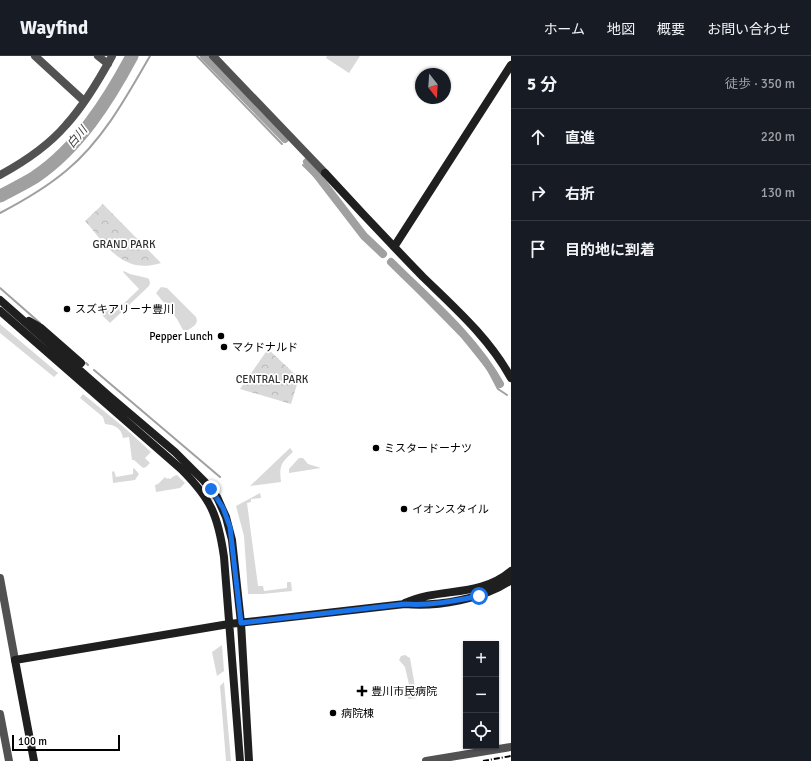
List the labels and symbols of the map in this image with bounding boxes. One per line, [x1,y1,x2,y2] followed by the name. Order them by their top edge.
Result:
[415,68,451,104] north arrow
[64,122,92,151] water label: 白川
[93,238,156,251] park label: GRAND PARK
[75,303,174,316] place label: スズキアリーナ豊川
[62,304,72,314] marker: スズキアリーナ豊川
[149,330,213,343] place label: Pepper Lunch
[216,331,226,341] marker: Pepper Lunch
[232,341,298,354] place label: マクドナルド
[219,342,229,352] marker: マクドナルド
[236,373,309,386] park label: CENTRAL PARK
[384,442,472,455] place label: ミスタードーナツ
[371,443,381,453] marker: ミスタードーナツ
[202,480,220,498] route end
[412,503,489,516] place label: イオンスタイル
[399,504,409,514] marker: イオンスタイル
[470,587,488,605] route start
[356,685,368,697] marker: 豊川市民病院
[371,685,437,698] place label: 豊川市民病院
[341,707,374,720] place label: 病院棟
[328,708,338,718] marker: 病院棟
[12,733,120,752] scale bar

